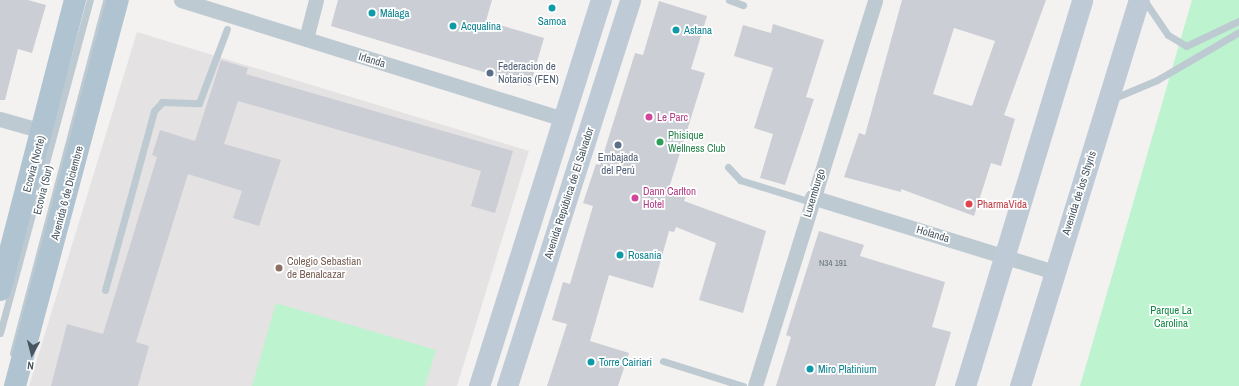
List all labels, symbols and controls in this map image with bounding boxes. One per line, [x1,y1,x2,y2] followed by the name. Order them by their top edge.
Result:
[547,3,557,13] marker: Samoa
[380,6,410,20] place label: Málaga
[367,8,377,18] marker: Málaga
[538,14,566,28] place label: Samoa
[461,19,501,33] place label: Acqualina
[448,21,458,31] marker: Acqualina
[684,23,712,37] place label: Astana
[671,25,681,35] marker: Astana
[357,50,387,70] street label: Irlanda
[498,60,559,86] place label: Federacion de Notarios (FEN)
[485,68,495,78] marker: Federacion de Notarios (FEN)
[657,110,688,124] place label: Le Parc
[644,112,654,122] marker: Le Parc
[542,126,596,260] street label: Avenida República de El Salvador
[668,129,725,155] place label: Phisique Wellness Club
[20,134,48,194] street label: Ecovia (Norte)
[655,137,665,147] marker: Phisique Wellness Club
[613,140,623,150] marker: Embajada del Perú
[48,144,86,242] street label: Avenida 6 de Diciembre
[1059,149,1099,237] street label: Avenida de los Shyris
[598,151,638,177] place label: Embajada del Perú
[31,164,55,216] street label: Ecovia (Sur)
[800,167,828,219] street label: Luxemburgo
[643,185,696,211] place label: Dann Carlton Hotel
[630,193,640,203] marker: Dann Carlton Hotel
[977,197,1027,211] place label: PharmaVida
[964,199,974,209] marker: PharmaVida
[915,223,951,245] street label: Holanda
[628,248,662,262] place label: Rosania
[615,250,625,260] marker: Rosania
[287,255,361,281] place label: Colegio Sebastian de Benalcazar
[819,258,847,268] house number: N34 191
[274,263,284,273] marker: Colegio Sebastian de Benalcazar
[1150,304,1192,330] park label: Parque La Carolina
[12,334,52,374] north arrow
[599,355,652,369] place label: Torre Cairiari
[586,357,596,367] marker: Torre Cairiari
[26,359,35,373] text: N
[818,362,877,376] place label: Miro Platinium
[805,364,815,374] marker: Miro Platinium

